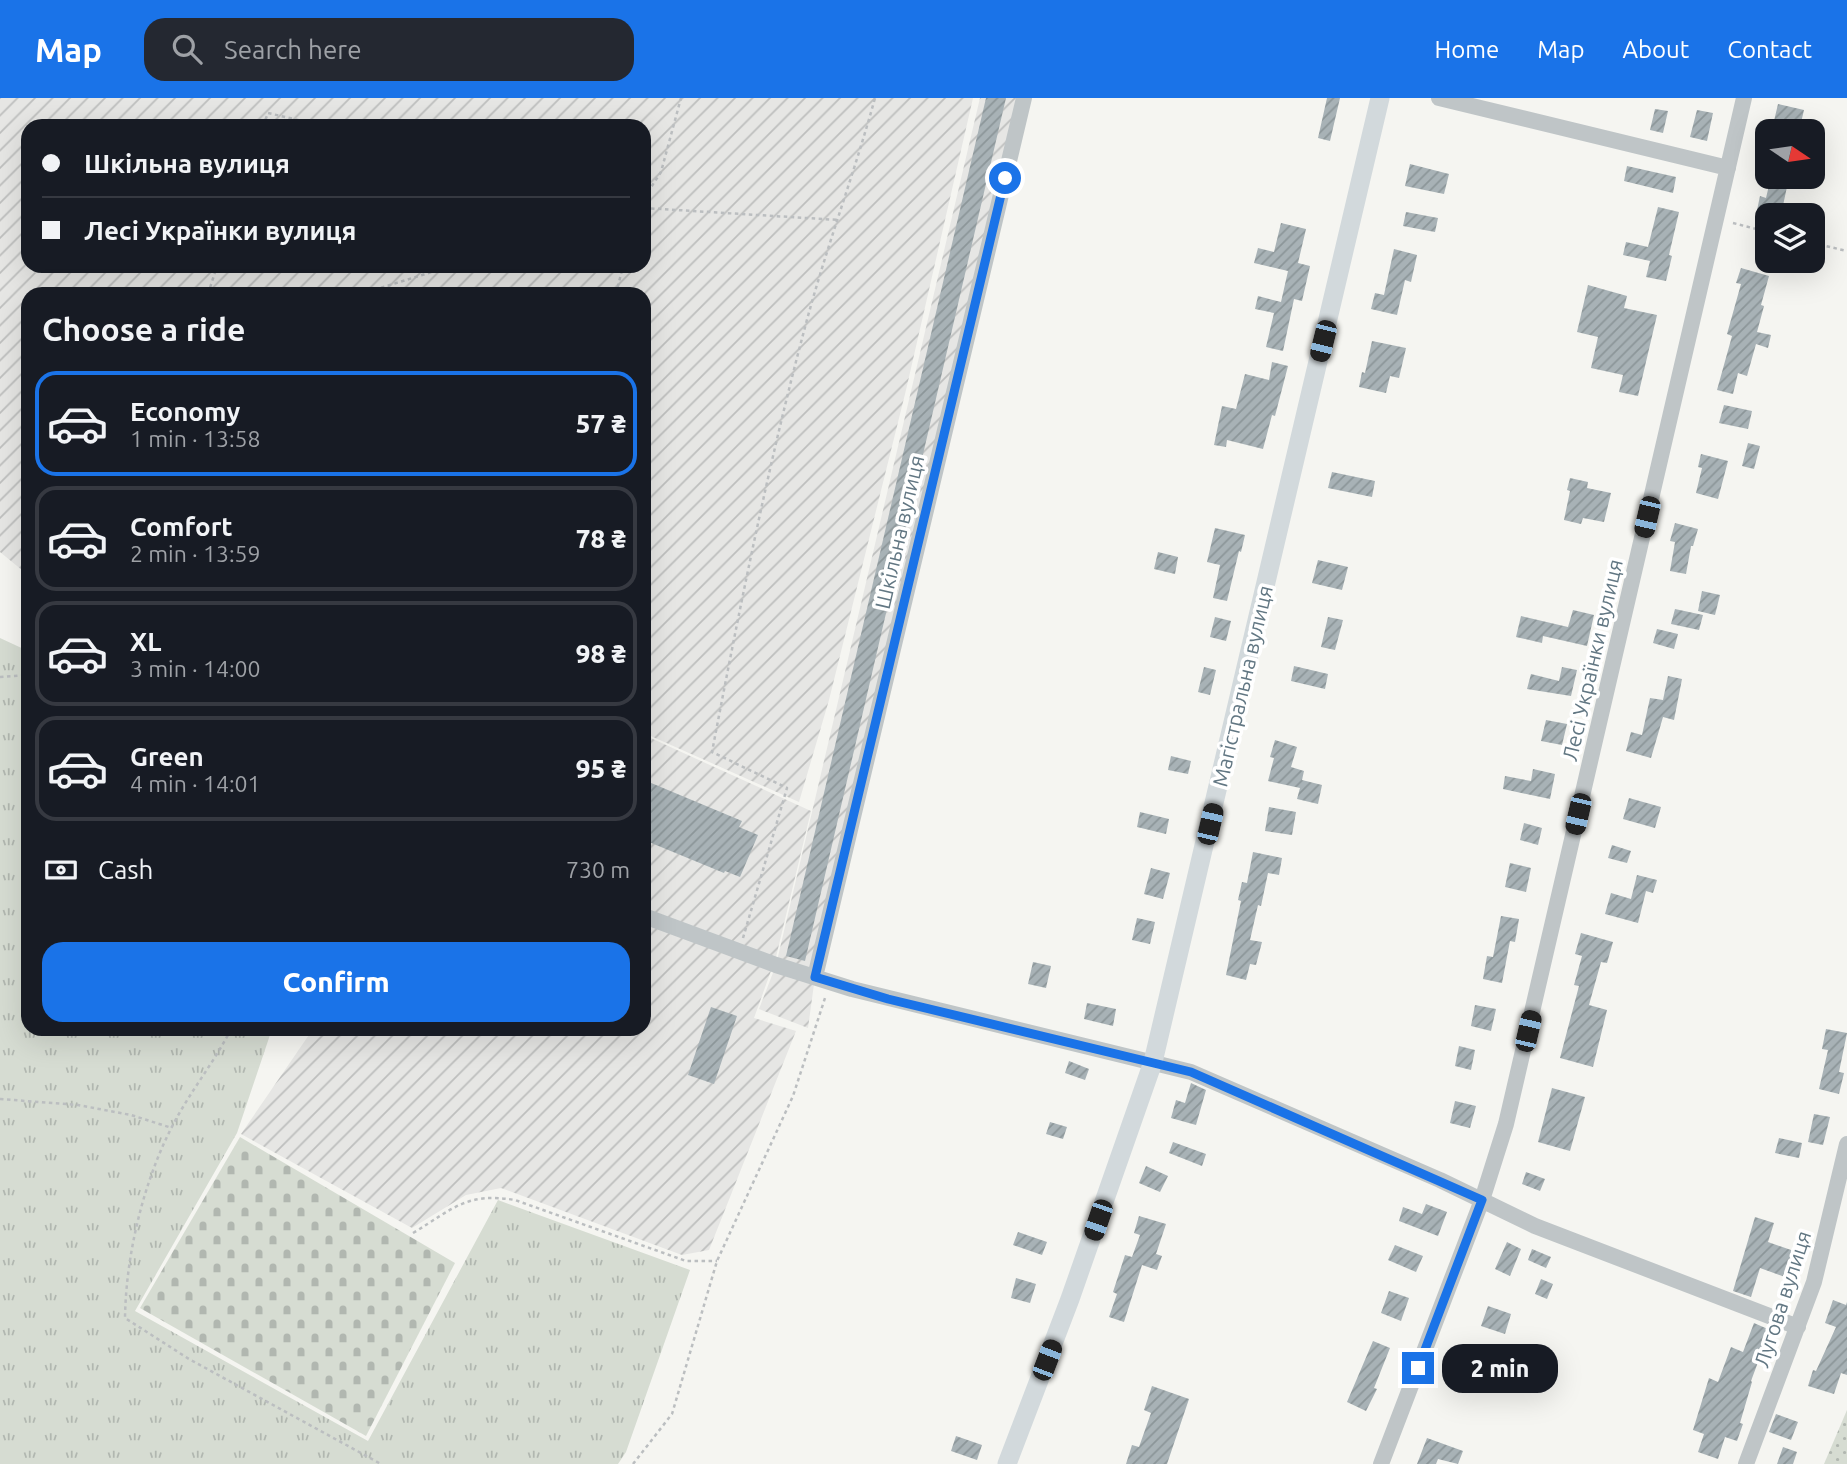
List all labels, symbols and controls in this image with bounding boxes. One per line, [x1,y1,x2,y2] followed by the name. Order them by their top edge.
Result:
[144,18,634,81] search box
[168,30,206,68] icon: search
[35,31,102,68] text: Map
[224,35,362,64] text: Search here
[1434,36,1499,63] text: Home
[1537,36,1584,63] text: Map
[1622,36,1689,63] text: About
[1727,36,1812,63] text: Contact
[1755,119,1825,189] north arrow
[1755,119,1825,273] map controls
[84,149,290,178] text: Шкільна вулиця
[989,162,1021,194] route start
[1755,203,1825,273] button: layers
[84,216,356,245] text: Лесі Українки вулиця
[42,311,245,347] text: Choose a ride
[1308,318,1339,364] car
[46,392,109,455] icon: car
[130,397,240,426] text: Economy
[576,409,626,438] text: 57 ₴
[130,426,261,451] text: 1 min · 13:58
[870,453,928,611] street label: Шкільна вулиця
[1633,494,1662,540] car
[46,507,109,570] icon: car
[130,512,233,541] text: Comfort
[576,524,626,553] text: 78 ₴
[130,541,261,566] text: 2 min · 13:59
[1557,557,1627,763] street label: Лесі Українки вулиця
[1207,583,1277,789] street label: Магістральна вулиця
[46,622,109,685] icon: car
[130,627,161,656] text: XL
[576,639,626,668] text: 98 ₴
[130,656,261,681] text: 3 min · 14:00
[46,737,109,800] icon: car
[130,742,204,771] text: Green
[576,754,626,783] text: 95 ₴
[130,771,261,796] text: 4 min · 14:01
[1564,791,1593,837] car
[1196,801,1225,847] car
[42,851,80,889] icon: cash
[98,855,153,884] text: Cash
[566,857,630,882] text: 730 m
[42,942,630,1022] button: Confirm
[1514,1008,1543,1054] car
[1082,1197,1115,1243] car
[1749,1228,1815,1370] street label: Лугова вулиця
[1030,1337,1065,1383] car
[1442,1344,1558,1392] callout: 2 min
[1402,1352,1434,1384] route end
[1471,1356,1529,1381] text: 2 min

